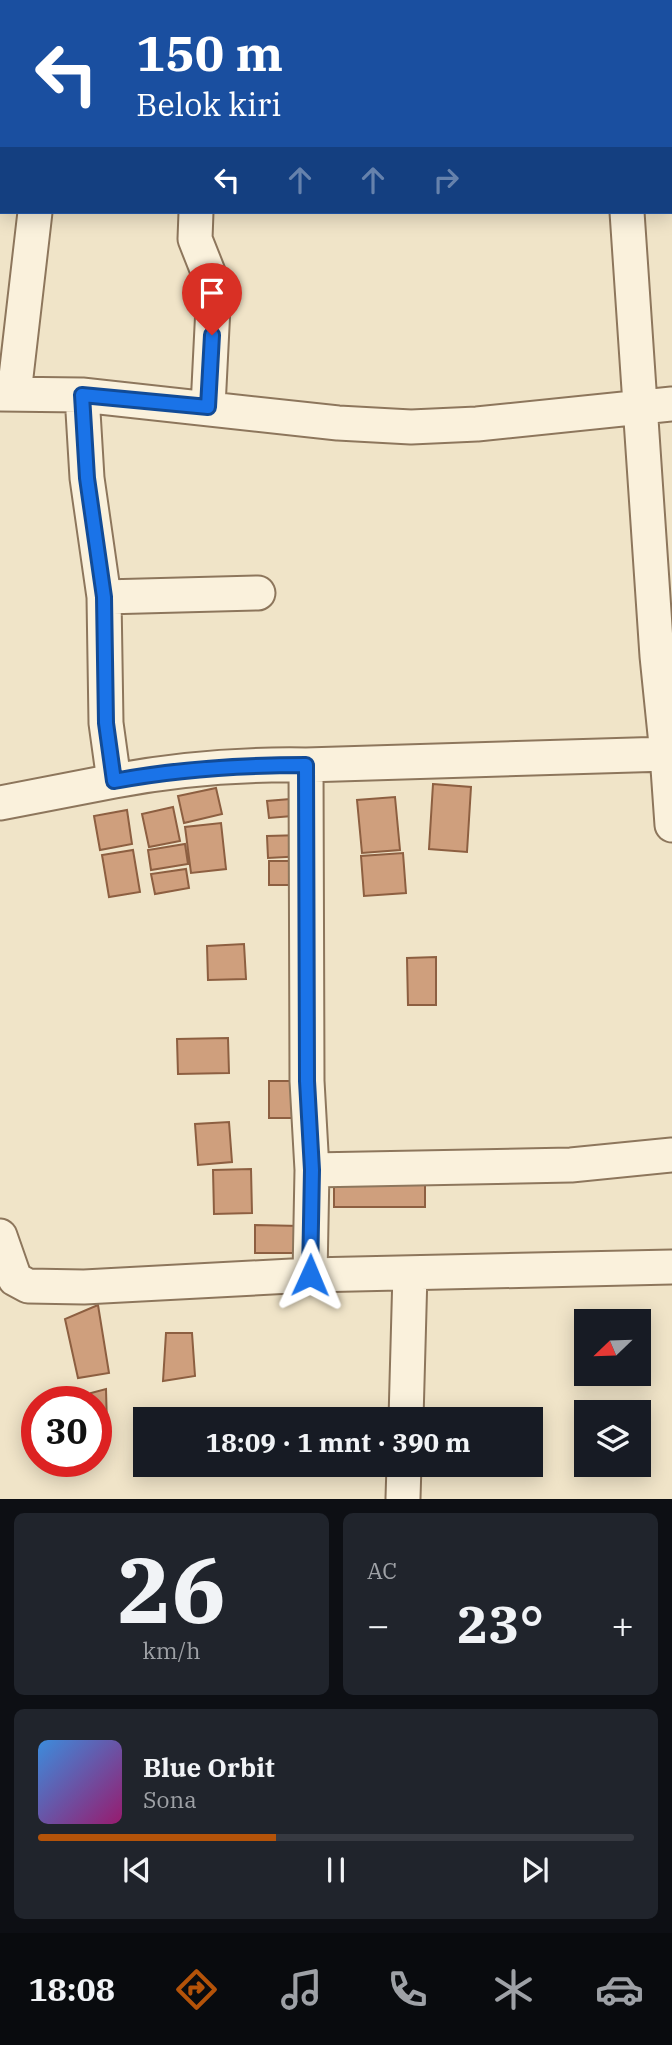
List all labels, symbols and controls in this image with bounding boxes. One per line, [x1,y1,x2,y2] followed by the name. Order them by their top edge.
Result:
[136,21,283,84] text: 150 m
[21,28,112,119] icon: left
[136,83,281,125] text: Belok kiri
[208,161,246,199] icon: left
[281,161,319,199] icon: ahead
[354,161,392,199] icon: ahead
[427,161,465,199] icon: right
[182,263,242,335] pin
[193,274,231,312] icon: arrive
[273,1238,347,1312] position arrow
[574,1309,651,1386] north arrow
[574,1309,651,1477] map controls
[21,1386,112,1477] speed limit sign: 30
[574,1400,651,1477] button: layers
[206,1425,470,1459] text: 18:09 · 1 mnt · 390 m
[117,1530,226,1648] text: 26
[367,1555,397,1585] text: AC
[457,1590,544,1657] text: 23°
[367,1600,390,1649] text: −
[611,1600,634,1649] text: +
[142,1635,201,1665] text: km/h
[143,1750,275,1784] text: Blue Orbit
[143,1784,197,1814] text: Sona
[118,1851,156,1889] icon: previous
[317,1851,355,1889] icon: pause
[516,1851,554,1889] icon: next
[172,1965,221,2014] icon: directions
[277,1965,326,2014] icon: music
[383,1965,432,2014] icon: phone
[489,1965,538,2014] icon: climate
[595,1965,644,2014] icon: car
[28,1968,115,2010] text: 18:08

